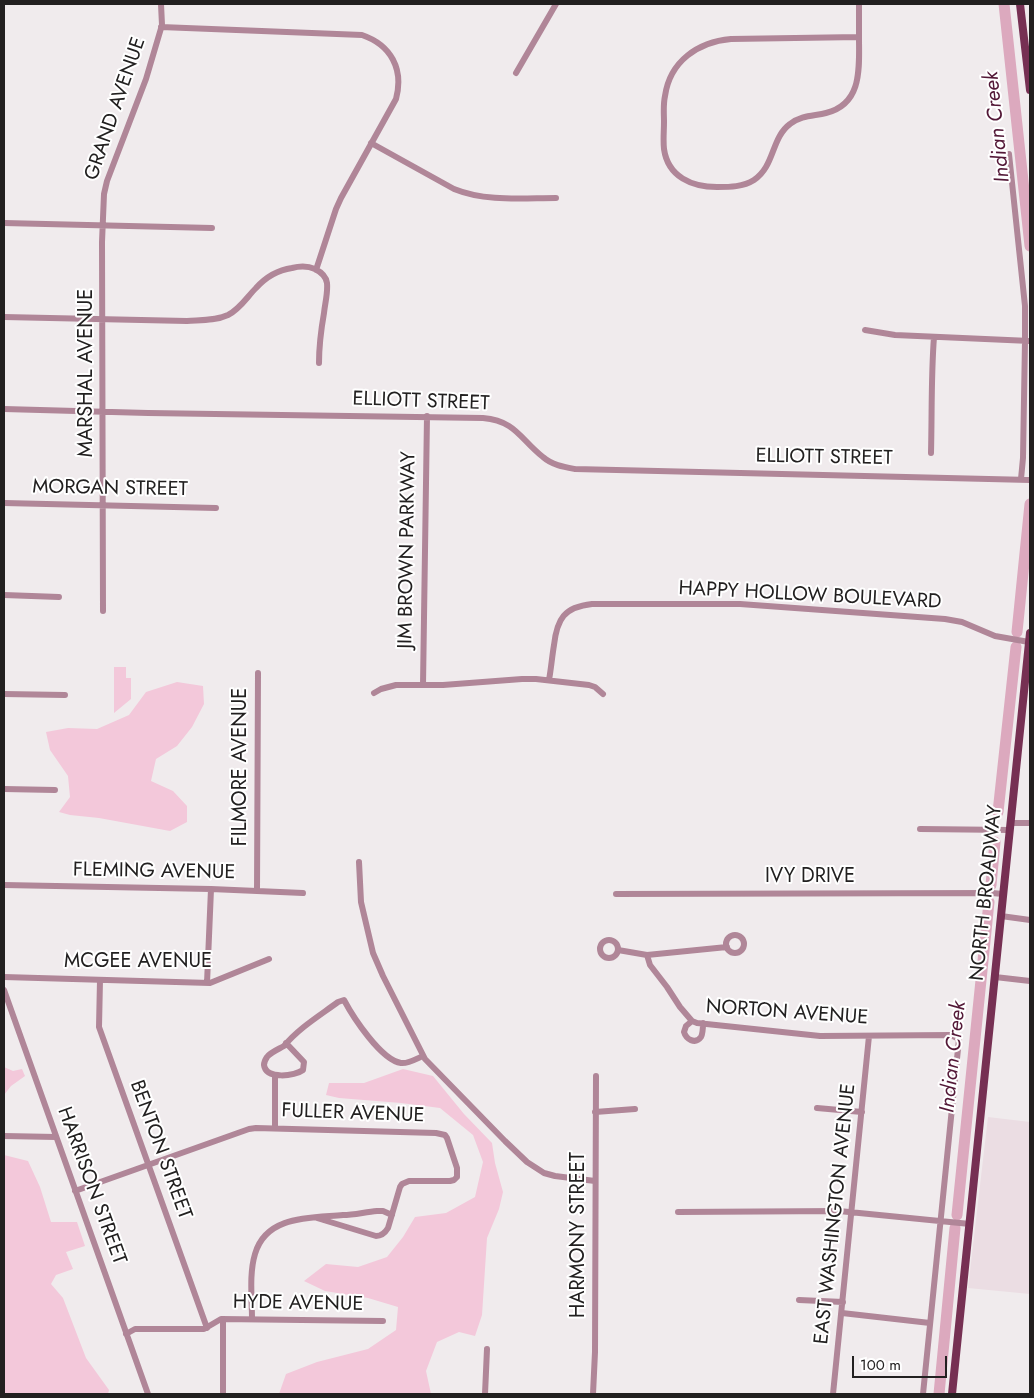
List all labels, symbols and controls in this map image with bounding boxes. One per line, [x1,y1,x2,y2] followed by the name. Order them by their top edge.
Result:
[80,34,152,184] street label: GRAND AVENUE
[980,70,1016,184] water label: Indian Creek
[75,289,99,457] street label: MARSHAL AVENUE
[352,388,490,416] street label: ELLIOTT STREET
[755,445,893,471] street label: ELLIOTT STREET
[394,451,422,649] street label: JIM BROWN PARKWAY
[32,476,188,502] street label: MORGAN STREET
[678,577,942,615] street label: HAPPY HOLLOW BOULEVARD
[229,688,253,846] street label: FILMORE AVENUE
[966,804,1008,982] street label: NORTH BROADWAY
[73,859,235,885] street label: FLEMING AVENUE
[765,865,855,889] street label: IVY DRIVE
[64,950,212,974] street label: MCGEE AVENUE
[705,995,869,1031] street label: NORTON AVENUE
[936,1000,972,1114] water label: Indian Creek
[124,1077,196,1223] street label: BENTON STREET
[810,1082,862,1346] street label: EAST WASHINGTON AVENUE
[281,1100,425,1128] street label: FULLER AVENUE
[51,1104,131,1268] street label: HARRISON STREET
[567,1152,591,1318] street label: HARMONY STREET
[233,1291,363,1317] street label: HYDE AVENUE
[854,1346,949,1378] scale bar
[860,1354,901,1376] text: 100 m

